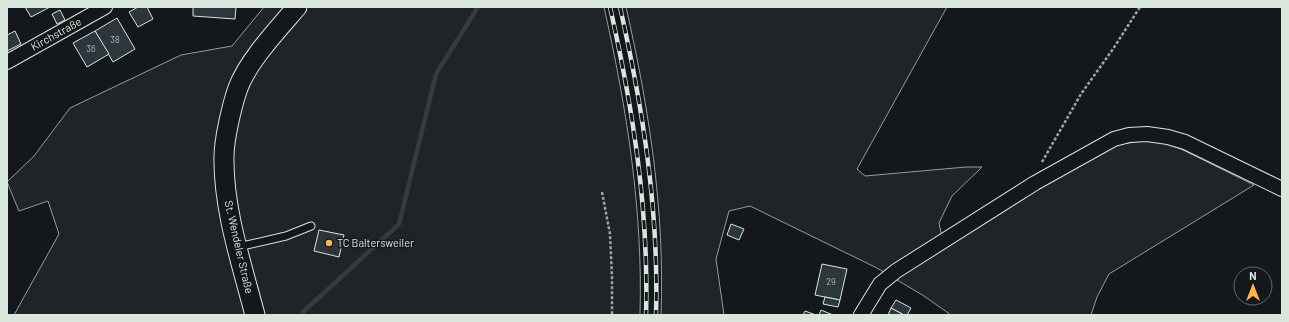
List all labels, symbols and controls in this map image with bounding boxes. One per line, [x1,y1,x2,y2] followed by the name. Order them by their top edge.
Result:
[28,14,84,53] street label: Kirchstraße
[110,34,120,45] house number: 38
[86,43,96,54] house number: 36
[222,199,257,295] street label: St. Wendeler Straße
[337,236,414,249] place label: TC Baltersweiler
[324,238,334,248] marker: TC Baltersweiler
[1233,266,1273,306] north arrow
[1249,269,1257,282] text: N
[826,276,836,287] house number: 29

